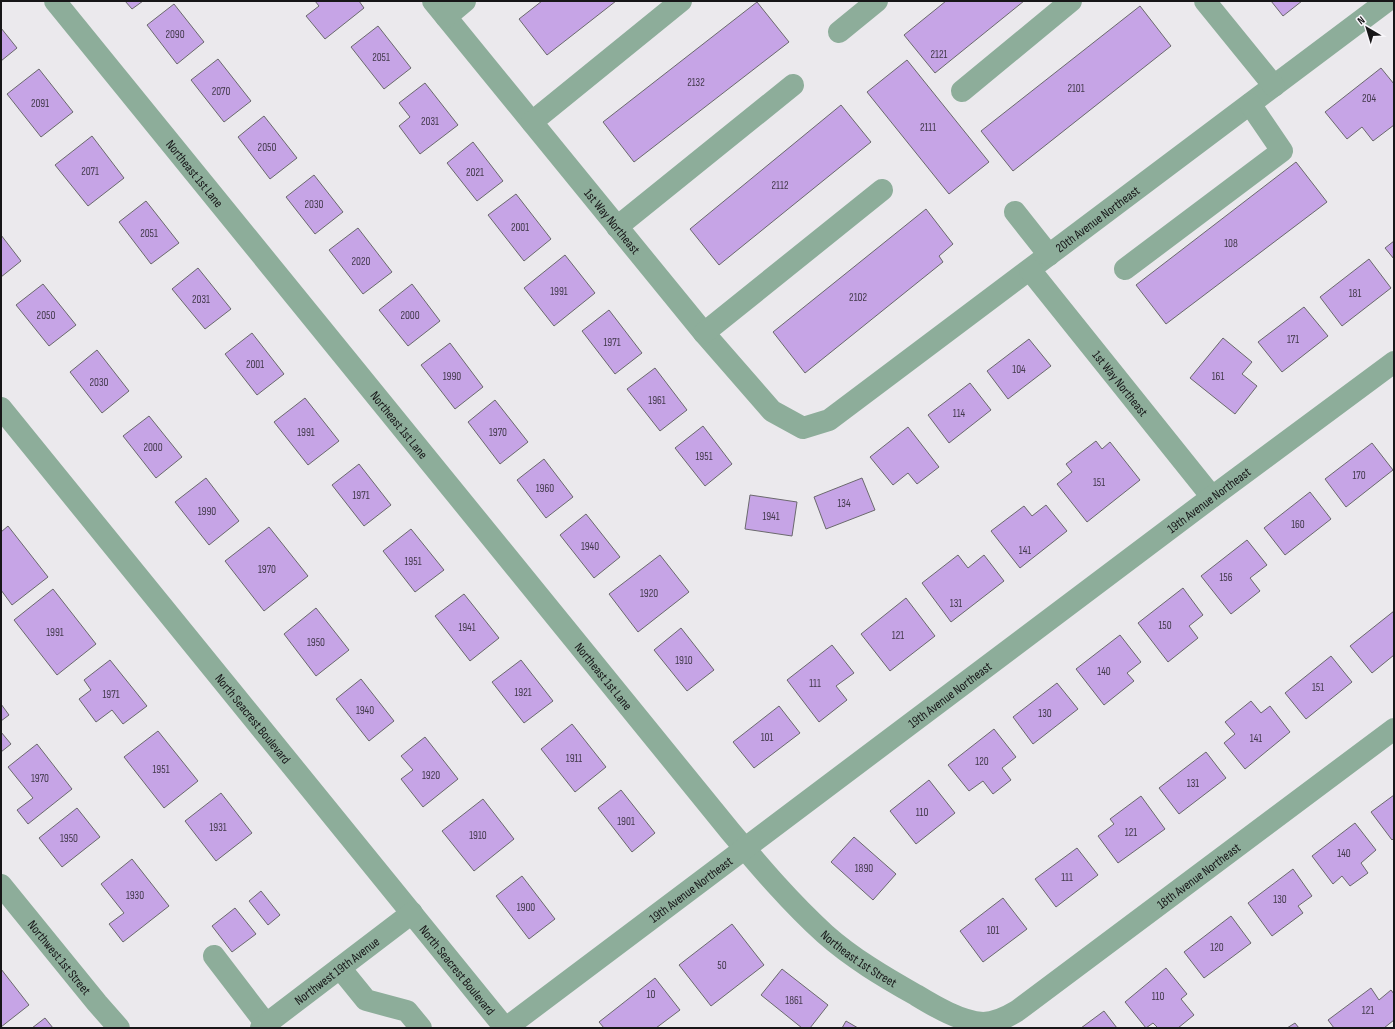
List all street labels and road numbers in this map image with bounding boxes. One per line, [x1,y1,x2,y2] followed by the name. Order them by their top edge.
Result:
[162,137,226,211] street label: Northeast 1st Lane
[1053,183,1143,256] street label: 20th Avenue Northeast
[580,186,643,258] street label: 1st Way Northeast
[1089,348,1151,420] street label: 1st Way Northeast
[367,388,431,462] street label: Northeast 1st Lane
[1164,464,1254,537] street label: 19th Avenue Northeast
[571,640,635,714] street label: Northeast 1st Lane
[905,659,995,732] street label: 19th Avenue Northeast
[211,671,294,767] street label: North Seacrest Boulevard
[1154,840,1244,913] street label: 18th Avenue Northeast
[646,853,736,926] street label: 19th Avenue Northeast
[24,917,94,998] street label: Northwest 1st Street
[416,922,498,1019] street label: North Seacrest Boulevard
[817,927,899,991] street label: Northeast 1st Street
[292,934,383,1009] street label: Northwest 19th Avenue

